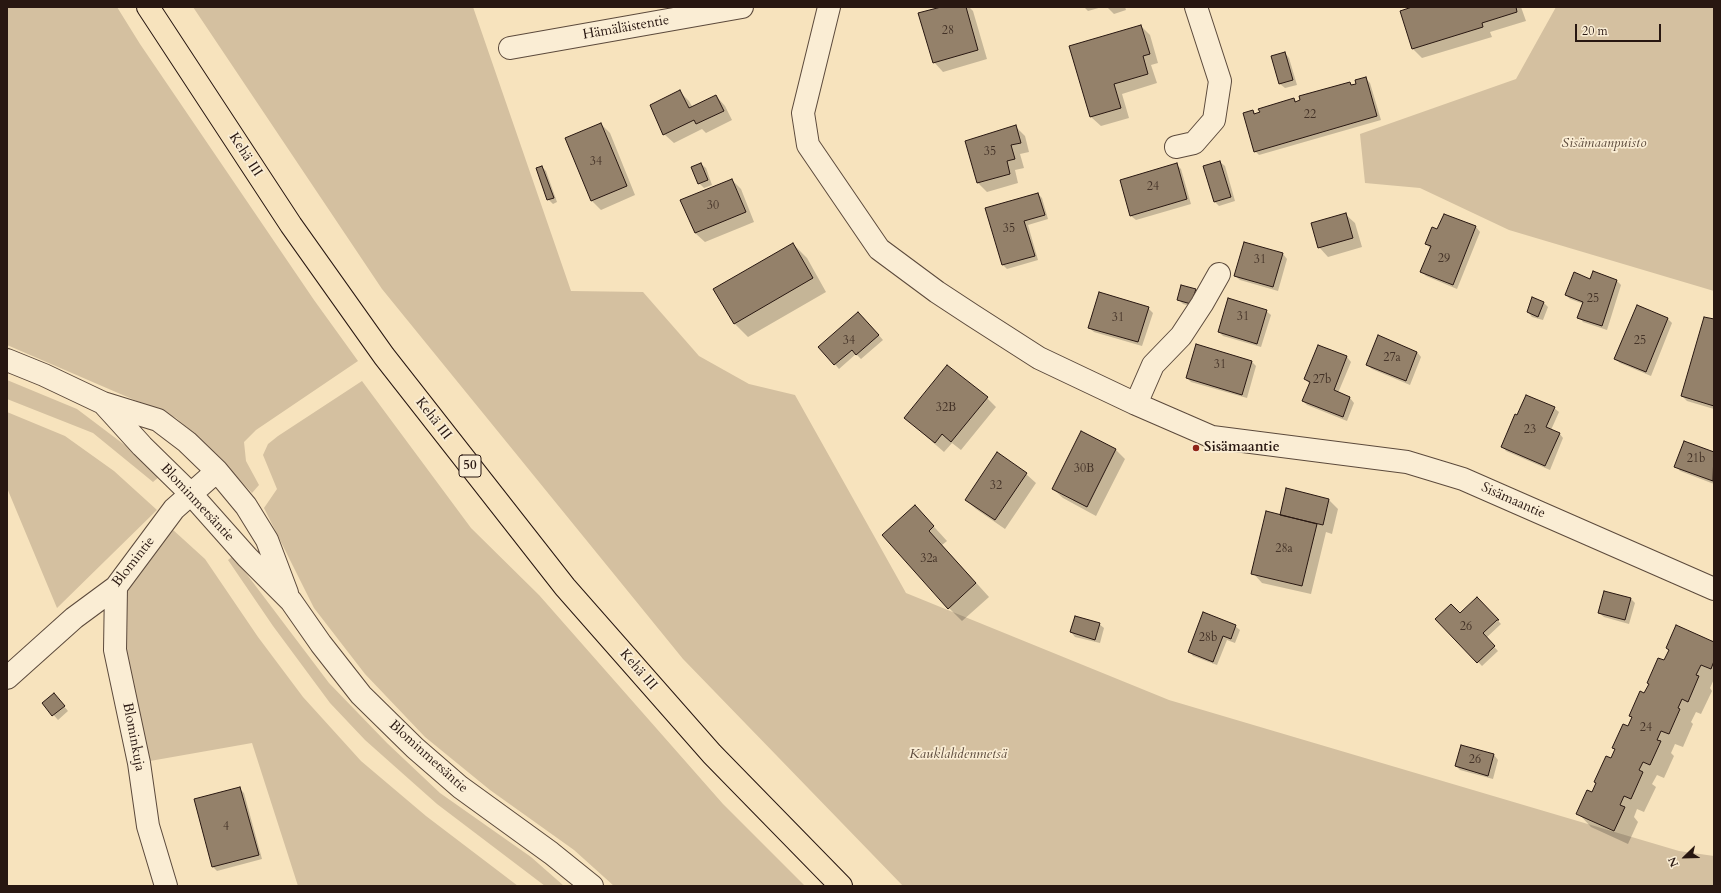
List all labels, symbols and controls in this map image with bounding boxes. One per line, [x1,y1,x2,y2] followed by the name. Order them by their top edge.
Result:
[581,12,671,44] street label: Hämäläistentie
[1577,16,1663,42] scale bar
[1582,23,1608,39] text: 20 m
[942,24,954,38] house number: 28
[1304,108,1316,122] house number: 22
[225,130,265,180] street label: Kehä III
[1561,136,1647,152] park label: Sisämaanpuisto
[984,145,996,159] house number: 35
[590,155,602,169] house number: 34
[1147,180,1159,194] house number: 24
[707,199,719,213] house number: 30
[1003,222,1015,236] house number: 35
[1438,252,1450,266] house number: 29
[1254,253,1266,267] house number: 31
[1587,292,1599,306] house number: 25
[1237,310,1249,324] house number: 31
[1112,311,1124,325] house number: 31
[843,334,855,348] house number: 34
[1634,334,1646,348] house number: 25
[1383,351,1401,365] house number: 27a
[1214,358,1226,372] house number: 31
[1313,373,1331,387] house number: 27b
[411,395,455,443] street label: Kehä III
[936,401,956,415] house number: 32B
[1524,423,1536,437] house number: 23
[1204,440,1280,456] place label: Sisämaantie
[1191,443,1201,453] marker: Sisämaantie
[1687,452,1705,466] house number: 21b
[459,455,481,477] road number: 50
[157,461,237,545] street label: Blominmetsäntie
[1074,462,1094,476] house number: 30B
[990,479,1002,493] house number: 32
[1478,479,1548,523] street label: Sisämaantie
[109,534,159,590] street label: Blomintie
[1275,542,1293,556] house number: 28a
[920,552,938,566] house number: 32a
[1460,620,1472,634] house number: 26
[1199,631,1217,645] house number: 28b
[616,646,660,694] street label: Kehä III
[118,701,148,773] street label: Blominkuja
[385,717,471,797] street label: Blominmetsäntie
[1640,721,1652,735] house number: 24
[909,747,1007,763] park label: Kauklahdenmetsä
[1469,753,1481,767] house number: 26
[223,820,229,834] house number: 4
[1665,837,1705,877] north arrow
[1665,855,1682,869] text: N

